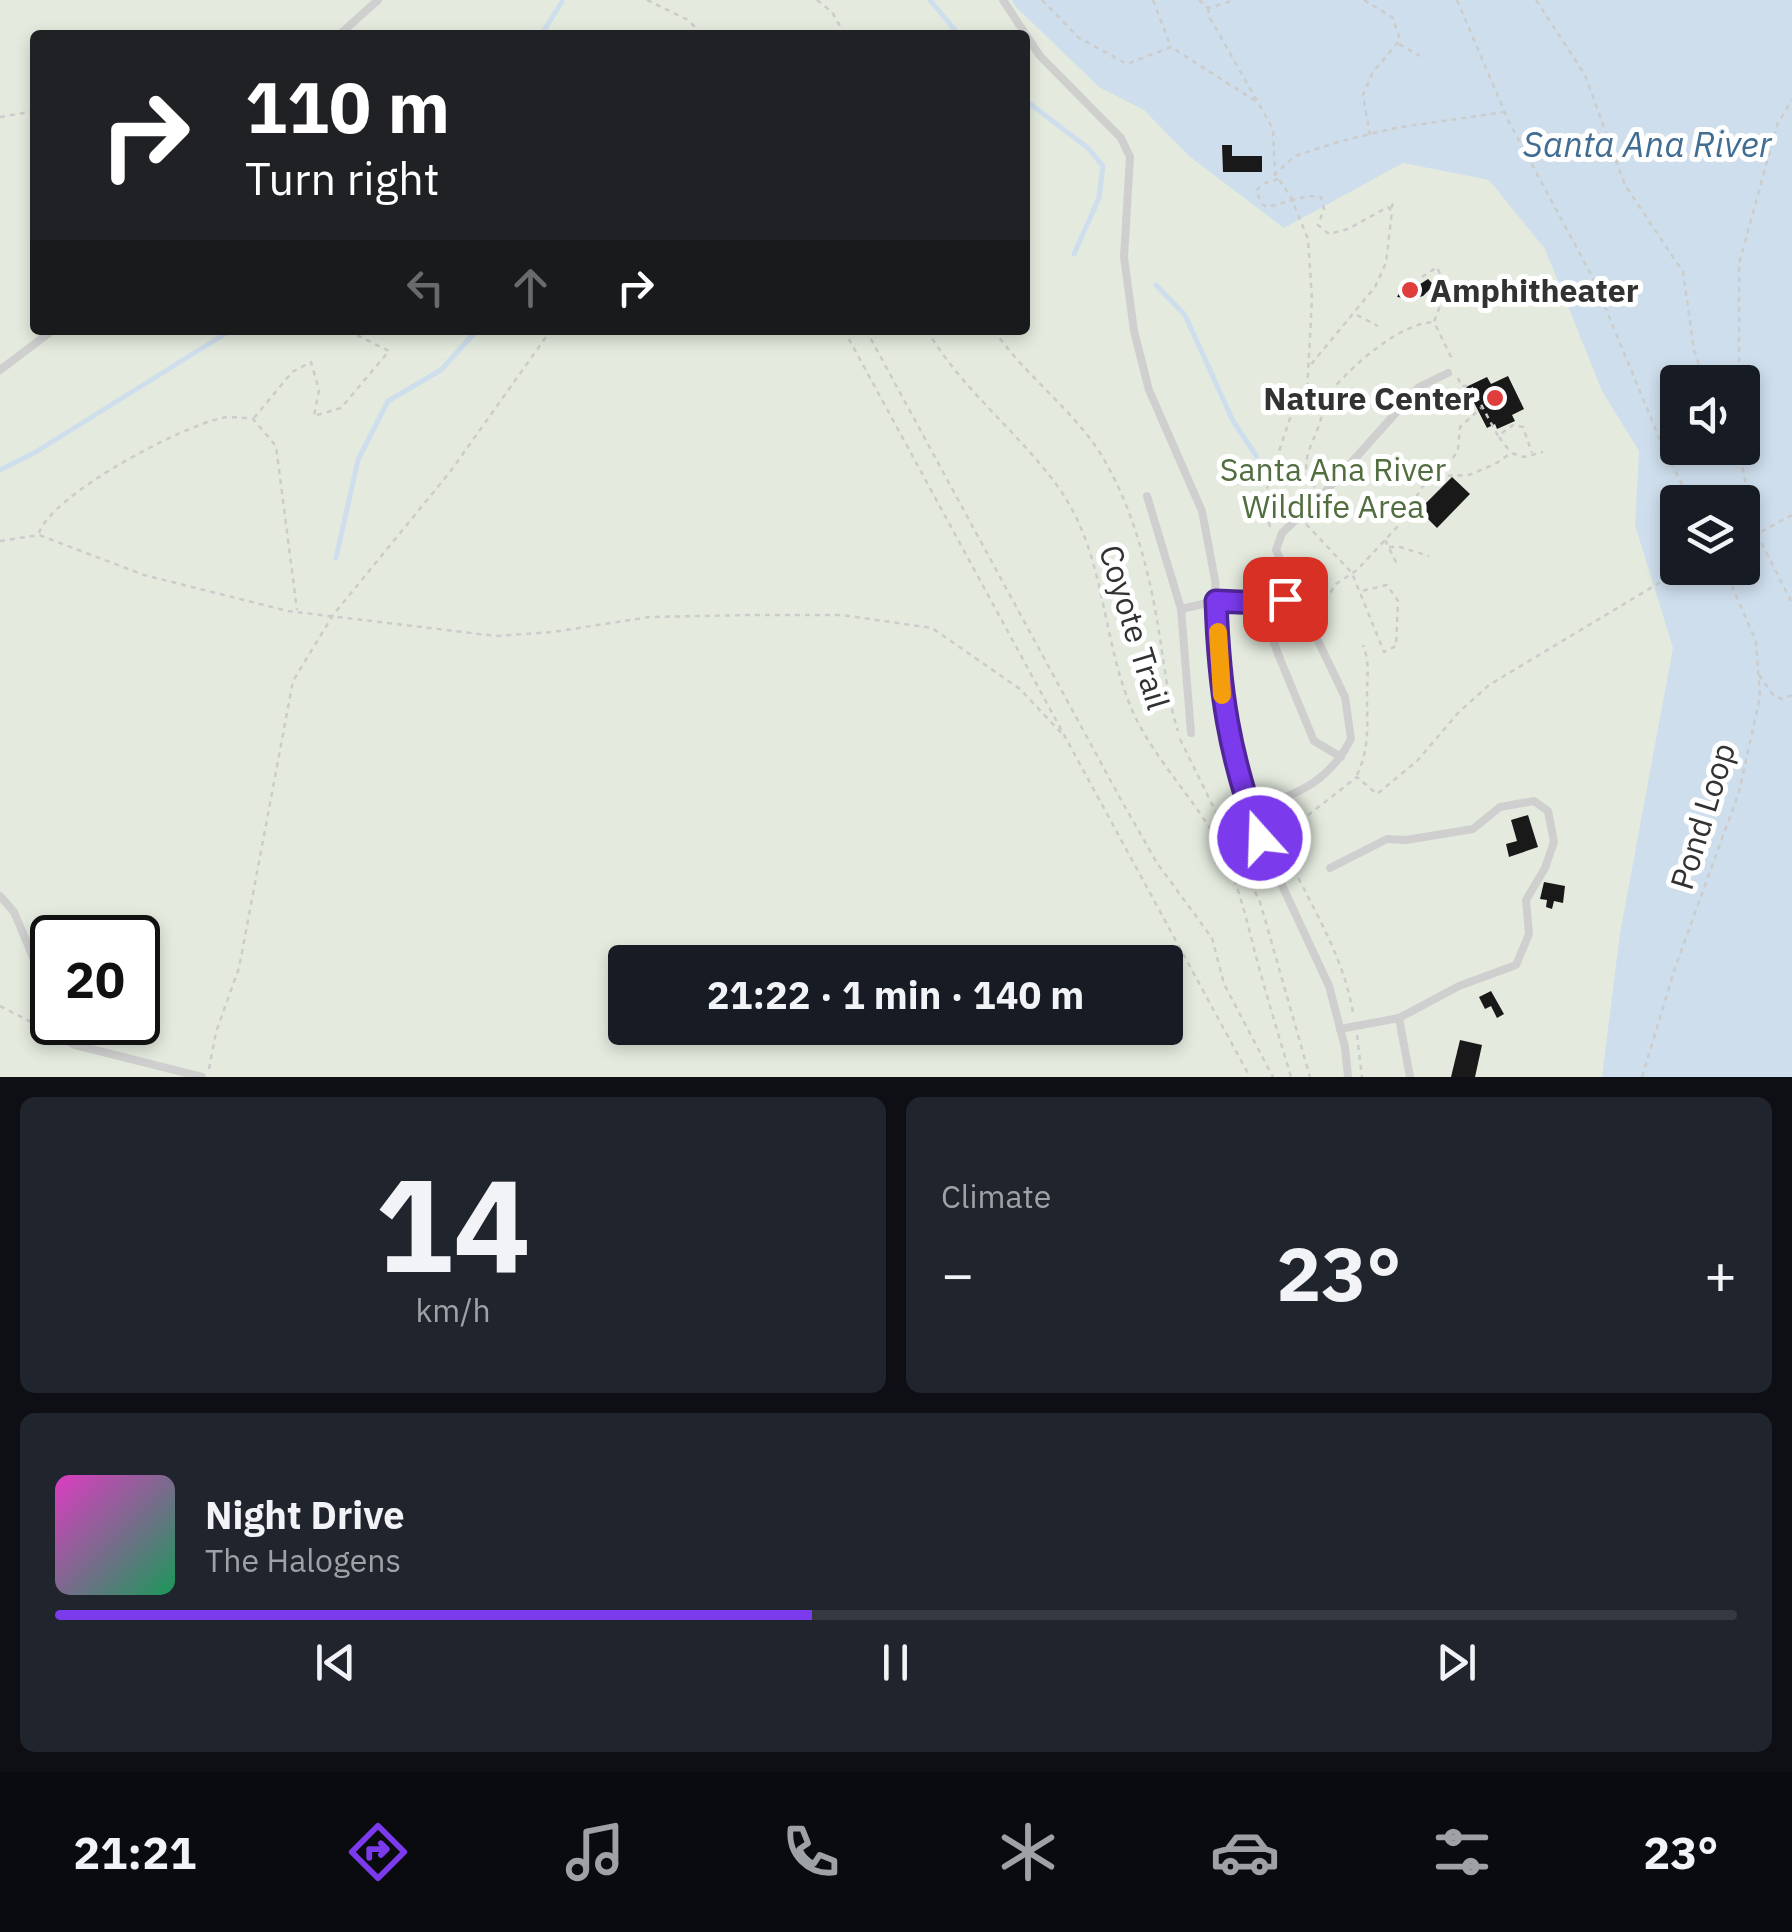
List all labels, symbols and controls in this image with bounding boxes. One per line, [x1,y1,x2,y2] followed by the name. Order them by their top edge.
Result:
[245,61,450,152] text: 110 m
[80,70,210,200] icon: right
[1523,121,1773,167] water label: Santa Ana River
[245,149,440,207] text: Turn right
[398,260,453,315] icon: left
[503,260,558,315] icon: ahead
[608,260,663,315] icon: right
[1430,269,1639,311] place label: Amphitheater
[1399,279,1421,301] marker: Amphitheater
[1660,365,1760,585] map controls
[1660,365,1760,465] button: sound
[1263,377,1475,419] place label: Nature Center
[1484,387,1506,409] marker: Nature Center
[1220,448,1446,527] park label: Santa Ana River Wildlife Area
[1660,485,1760,585] button: layers
[1090,540,1180,714] street label: Coyote Trail
[1243,557,1328,642] pin
[1258,572,1313,627] icon: arrive
[1660,738,1744,894] street label: Pond Loop
[1208,786,1312,890] position arrow
[30,915,160,1045] speed limit sign: 20
[707,970,1084,1019] text: 21:22 · 1 min · 140 m
[375,1139,531,1308] text: 14
[941,1175,1051,1217] text: Climate
[1276,1224,1402,1322] text: 23°
[941,1238,974,1309] text: −
[1704,1238,1737,1309] text: +
[415,1289,491,1331] text: km/h
[205,1490,405,1539] text: Night Drive
[205,1539,401,1581] text: The Halogens
[308,1635,363,1690] icon: previous
[868,1635,923,1690] icon: pause
[1429,1635,1484,1690] icon: next
[343,1817,413,1887] icon: directions
[560,1817,630,1887] icon: music
[776,1817,846,1887] icon: phone
[993,1817,1063,1887] icon: climate
[1210,1817,1280,1887] icon: car
[1427,1817,1497,1887] icon: filters
[73,1823,196,1881] text: 21:21
[1643,1823,1719,1881] text: 23°

